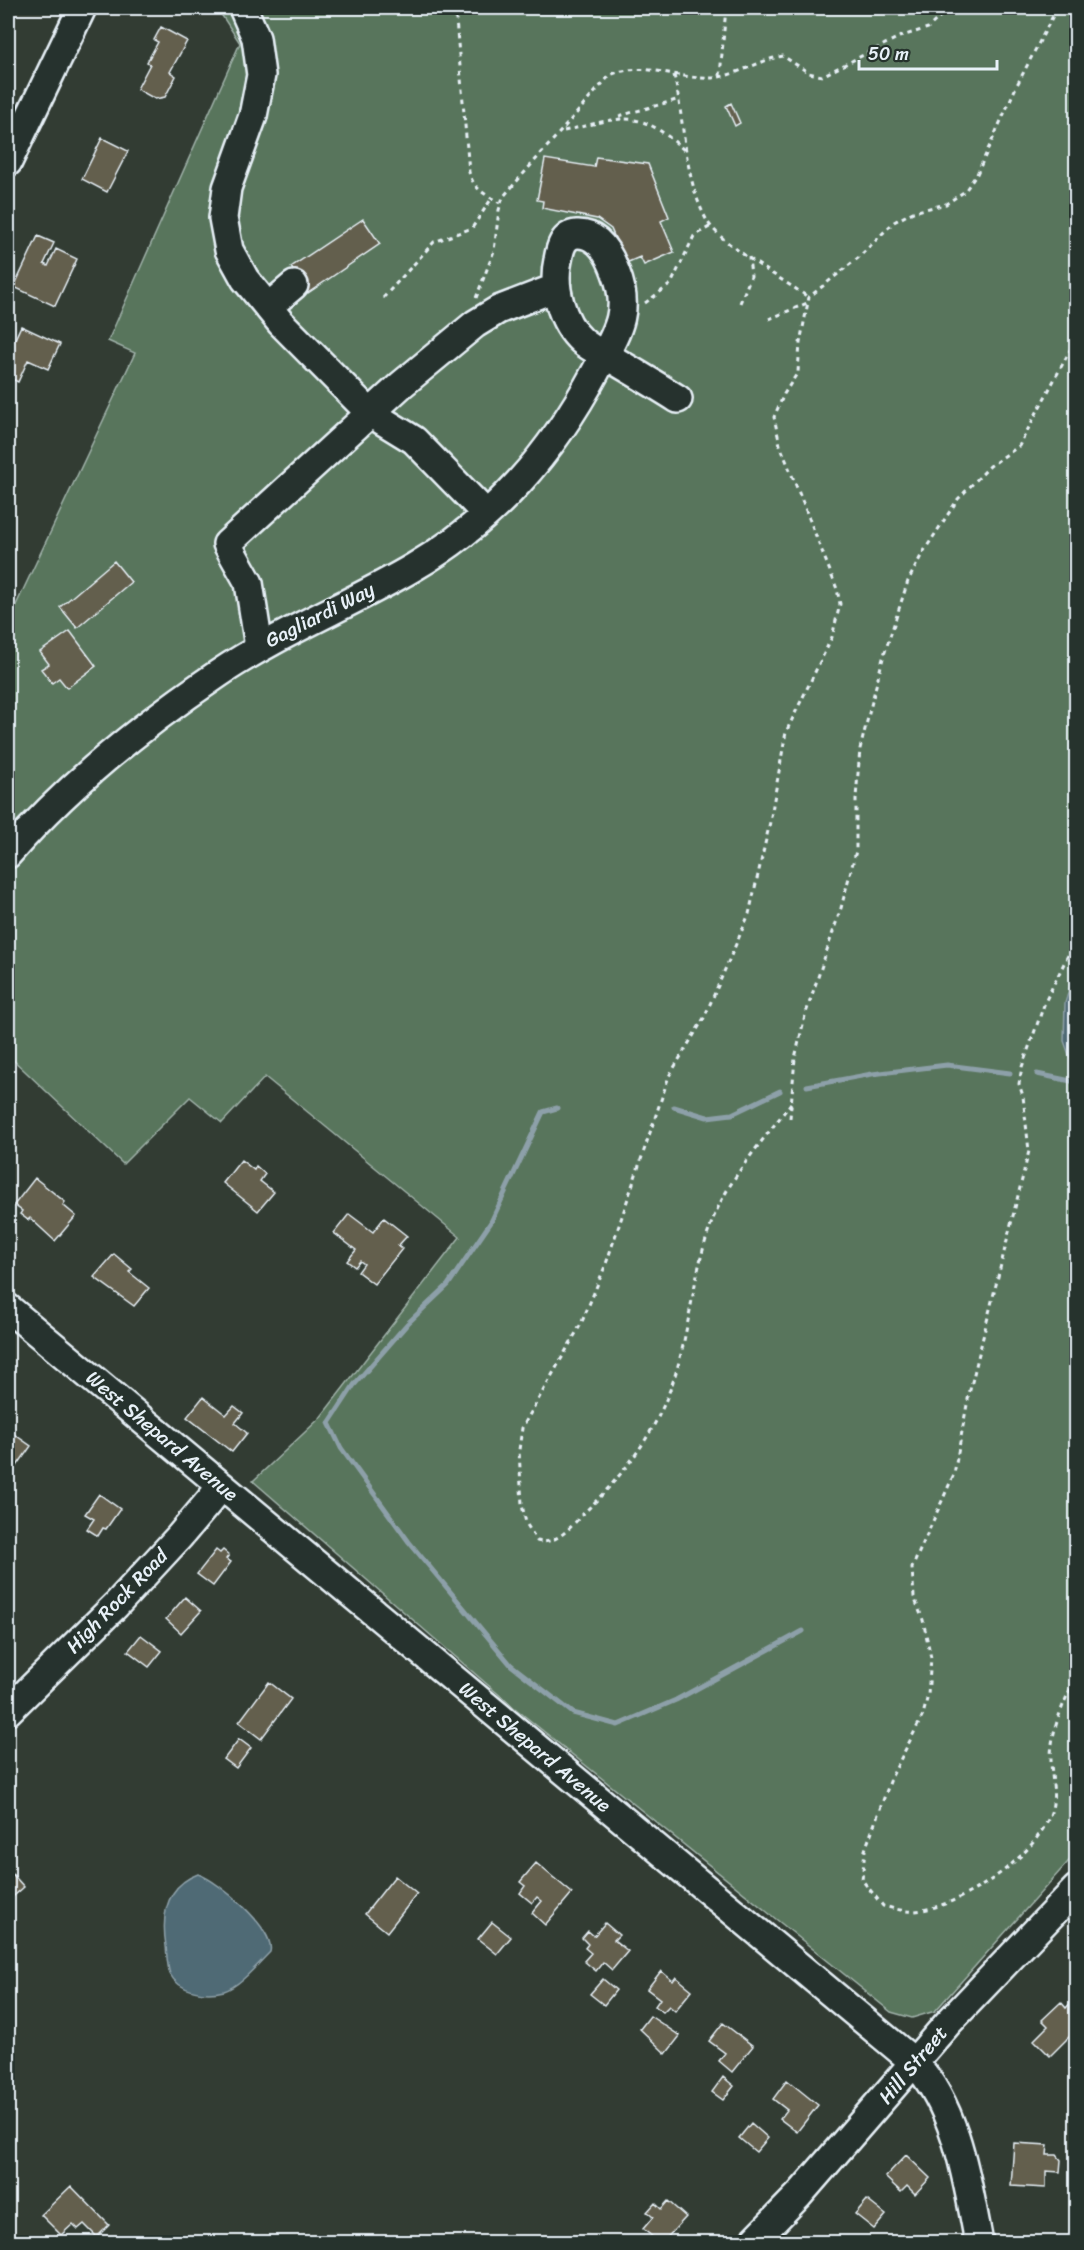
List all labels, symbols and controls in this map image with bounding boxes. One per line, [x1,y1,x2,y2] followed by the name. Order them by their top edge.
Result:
[859,33,997,71] scale bar
[868,38,909,70] text: 50 m
[259,572,382,658] street label: Gagliardi Way
[78,1361,247,1511] street label: West Shepard Avenue
[57,1539,178,1662] street label: High Rock Road
[451,1672,620,1822] street label: West Shepard Avenue
[869,2017,957,2112] street label: Hill Street

